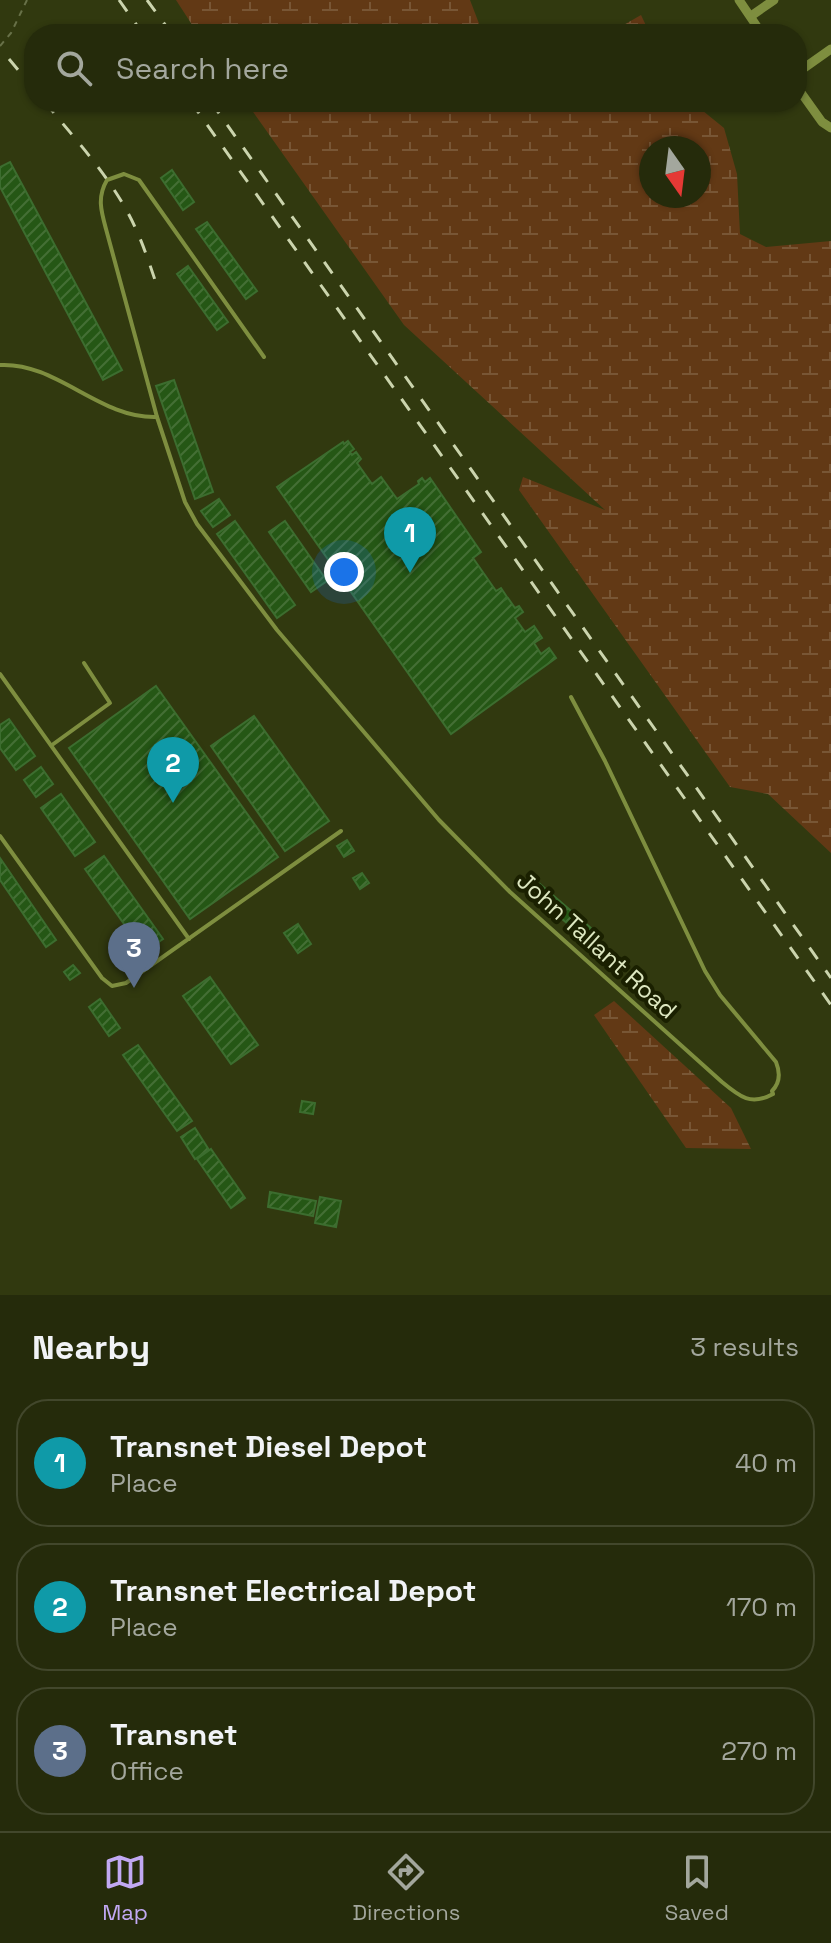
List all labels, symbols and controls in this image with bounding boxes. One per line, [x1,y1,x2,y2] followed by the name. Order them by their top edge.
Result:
[24,24,807,112] search box
[52,46,96,90] icon: search
[116,49,289,88] text: Search here
[639,136,711,208] north arrow
[384,507,436,573] pin: 1
[324,552,364,592] your location
[147,737,199,803] pin: 2
[510,865,684,1025] street label: John Tallant Road
[108,922,160,988] pin: 3
[32,1326,150,1369] text: Nearby
[690,1330,799,1364] text: 3 results
[110,1427,427,1466] text: Transnet Diesel Depot
[54,1446,66,1480] text: 1
[735,1446,797,1480] text: 40 m
[110,1466,178,1500] text: Place
[110,1571,476,1610] text: Transnet Electrical Depot
[52,1590,68,1624] text: 2
[726,1590,797,1624] text: 170 m
[110,1610,178,1644] text: Place
[110,1715,238,1754] text: Transnet
[52,1734,68,1768] text: 3
[721,1734,797,1768] text: 270 m
[110,1754,184,1788] text: Office
[102,1850,148,1926] tab: Map
[352,1850,460,1926] tab: Directions
[665,1850,729,1926] tab: Saved

